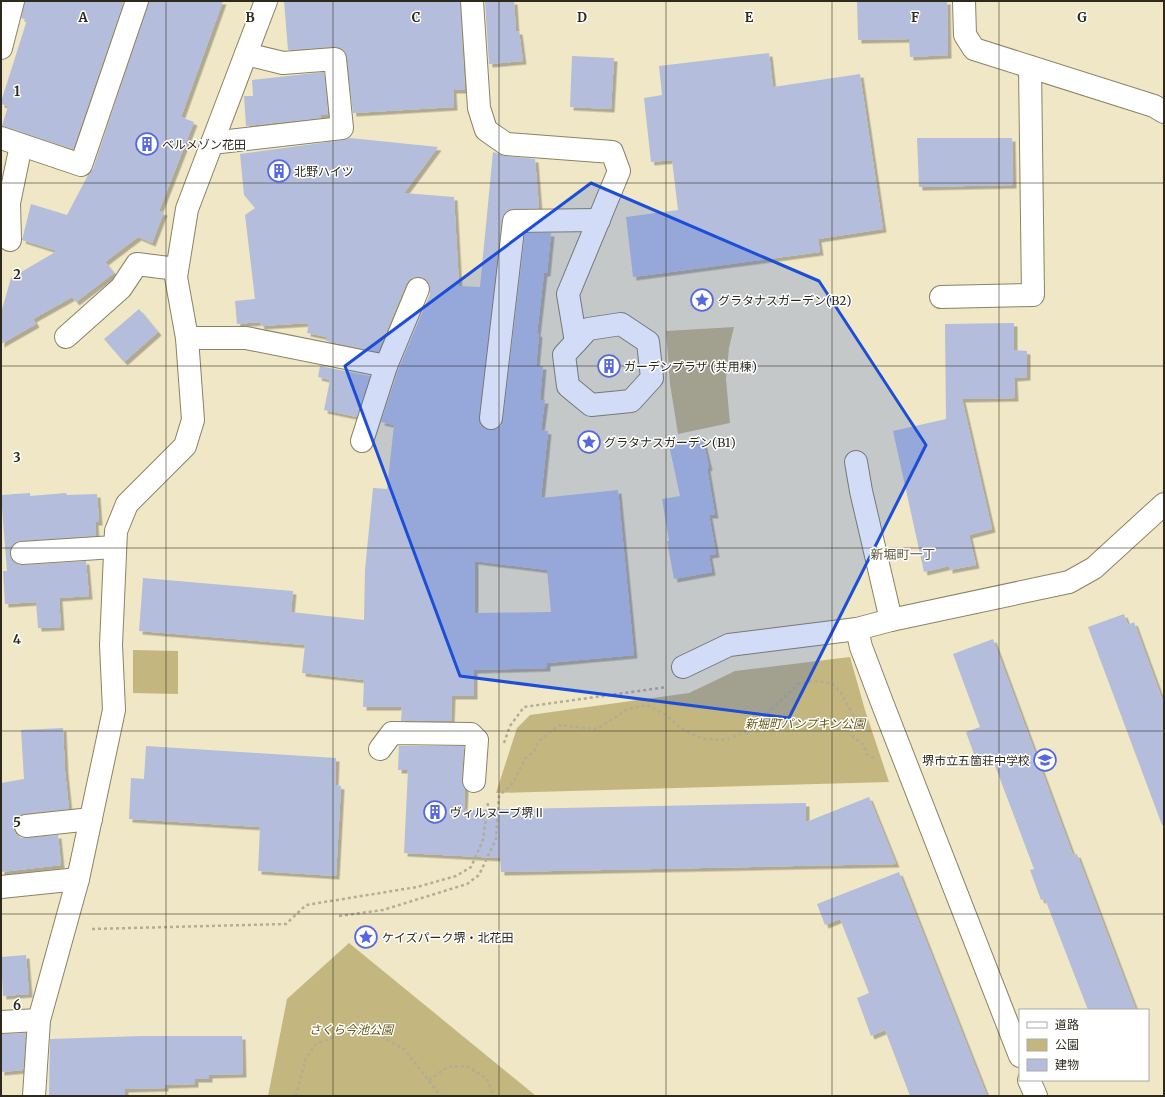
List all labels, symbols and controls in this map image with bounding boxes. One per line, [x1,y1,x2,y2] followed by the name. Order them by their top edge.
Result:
[77,9,88,26] text: A
[245,9,255,26] text: B
[412,9,421,26] text: C
[577,9,587,26] text: D
[745,9,754,26] text: E
[911,9,919,26] text: F
[1077,9,1087,26] text: G
[14,83,20,100] text: 1
[134,131,160,157] building icon: ベルメゾン花田
[162,137,246,152] place label: ベルメゾン花田
[266,158,292,184] building icon: 北野ハイツ
[294,164,354,179] place label: 北野ハイツ
[13,266,21,283] text: 2
[689,287,715,313] place icon: グラタナスガーデン(B2)
[718,293,851,308] place label: グラタナスガーデン(B2)
[596,353,622,379] building icon: ガーデンプラザ (共用棟)
[624,359,757,374] place label: ガーデンプラザ (共用棟)
[576,429,602,455] place icon: グラタナスガーデン(B1)
[604,435,736,450] place label: グラタナスガーデン(B1)
[13,449,21,466] text: 3
[870,546,936,563] district label: 新堀町一丁
[13,631,22,648] text: 4
[745,716,867,731] park label: 新堀町パンプキン公園
[1032,747,1058,773] school or university icon: 堺市立五箇荘中学校
[922,753,1030,768] place label: 堺市立五箇荘中学校
[422,799,448,825] building icon: ヴィルヌーブ堺Ⅱ
[450,805,545,820] place label: ヴィルヌーブ堺Ⅱ
[13,814,21,831] text: 5
[353,924,379,950] place icon: ケイズパーク堺・北花田
[382,930,513,945] place label: ケイズパーク堺・北花田
[13,997,21,1014] text: 6
[1019,1009,1149,1081] legend
[1055,1017,1079,1032] text: 道路
[309,1022,395,1037] park label: さくら今池公園
[1055,1037,1079,1052] text: 公園
[1055,1057,1079,1072] text: 建物

